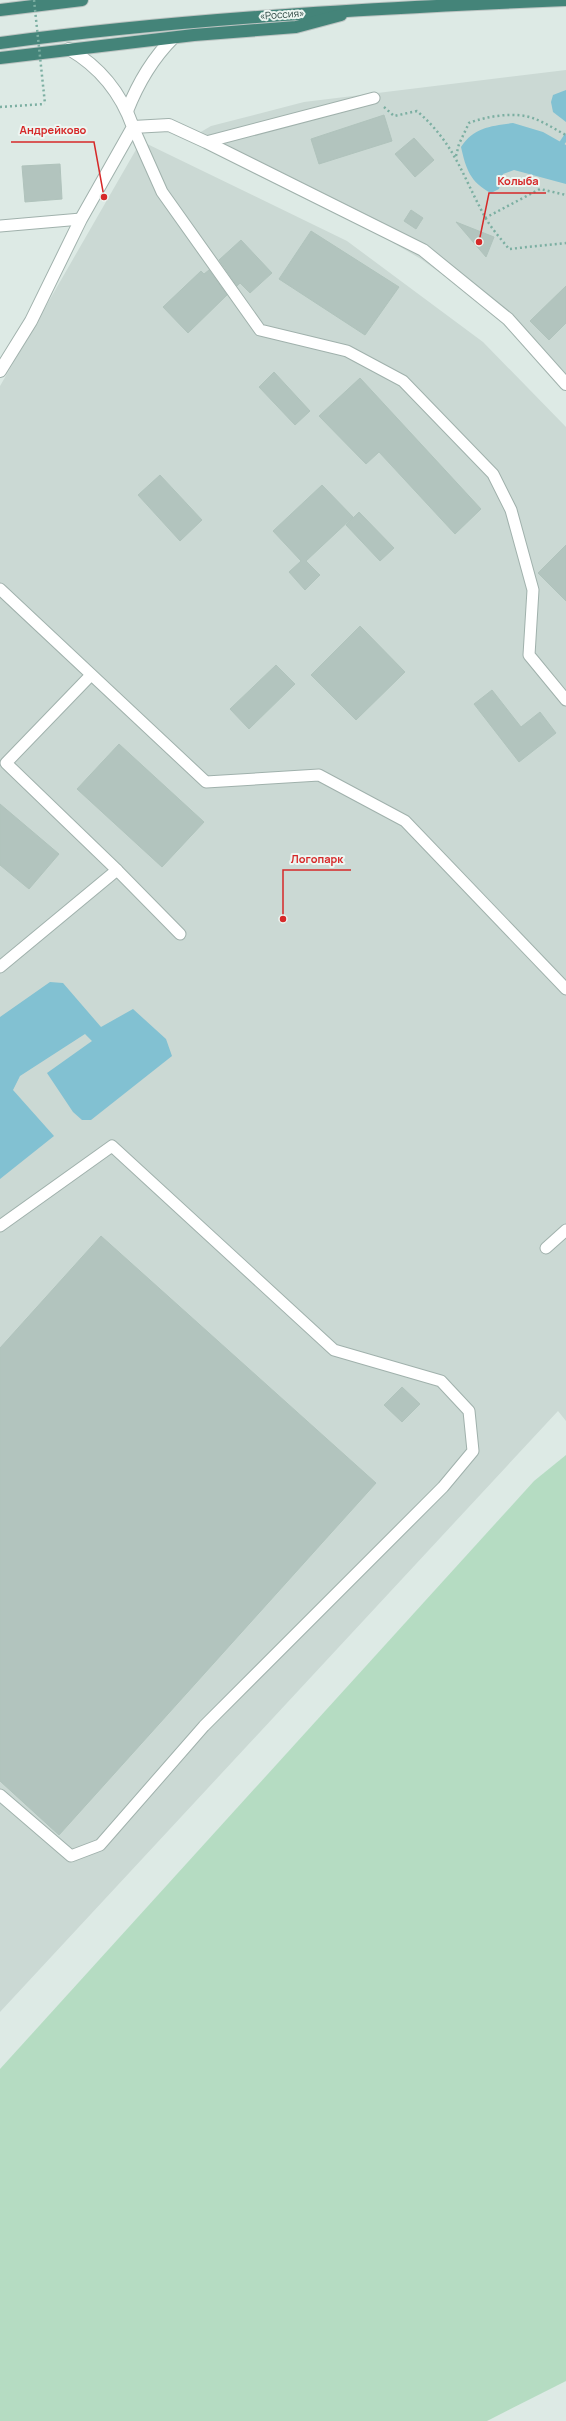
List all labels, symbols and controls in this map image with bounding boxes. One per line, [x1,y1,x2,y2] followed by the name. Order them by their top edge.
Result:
[259,5,305,23] street label: «Россия»
[11,119,94,142] callout: Андрейково
[20,122,87,137] text: Андрейково
[489,170,546,193] callout: Колыба
[497,173,539,188] text: Колыба
[283,847,351,870] callout: Логопарк
[291,851,344,866] text: Логопарк

